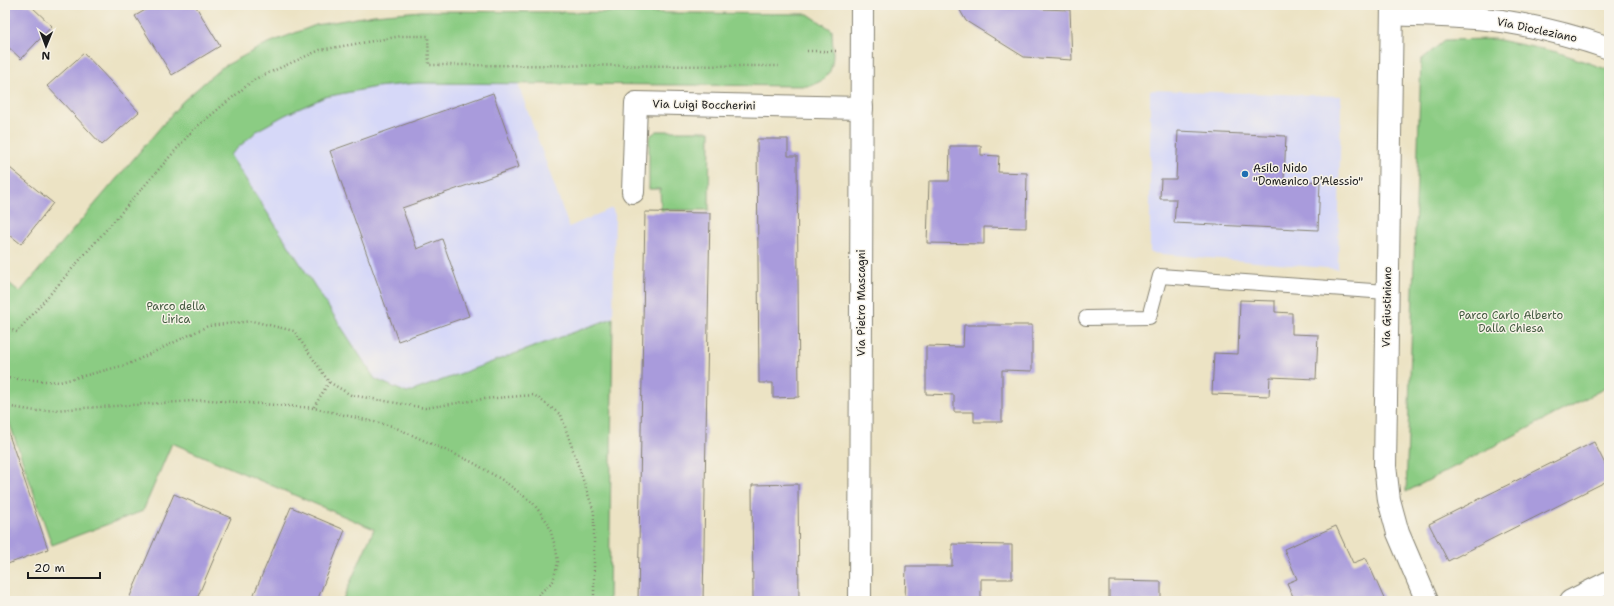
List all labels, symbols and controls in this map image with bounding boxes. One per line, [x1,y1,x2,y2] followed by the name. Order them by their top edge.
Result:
[1495,14,1579,46] street label: Via Diocleziano
[26,26,66,66] north arrow
[41,48,50,63] text: N
[652,97,756,113] street label: Via Luigi Boccherini
[1253,161,1363,189] place label: Asilo Nido "Domenico D'Alessio"
[1240,169,1250,179] marker: Asilo Nido "Domenico D'Alessio"
[854,249,869,357] street label: Via Pietro Mascagni
[1379,266,1395,348] street label: Via Giustiniano
[146,299,206,327] park label: Parco della Lirica
[1459,308,1563,336] park label: Parco Carlo Alberto Dalla Chiesa
[28,554,100,580] scale bar
[34,560,65,576] text: 20 m

